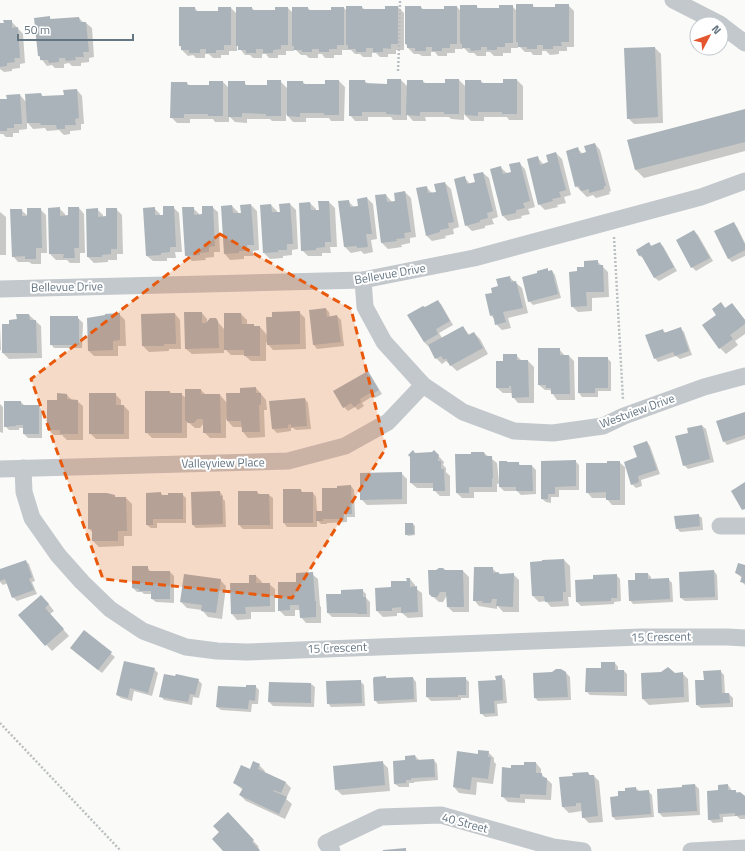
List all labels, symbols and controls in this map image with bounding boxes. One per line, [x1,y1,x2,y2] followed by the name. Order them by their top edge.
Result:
[18,16,133,42] scale bar
[689,16,729,56] north arrow
[24,20,50,39] text: 50 m
[708,21,725,38] text: N
[353,258,427,289] street label: Bellevue Drive
[31,276,103,297] street label: Bellevue Drive
[597,388,677,433] street label: Westview Drive
[181,452,265,473] street label: Valleyview Place
[631,626,692,647] street label: 15 Crescent
[307,637,368,658] street label: 15 Crescent
[440,807,491,838] street label: 40 Street

